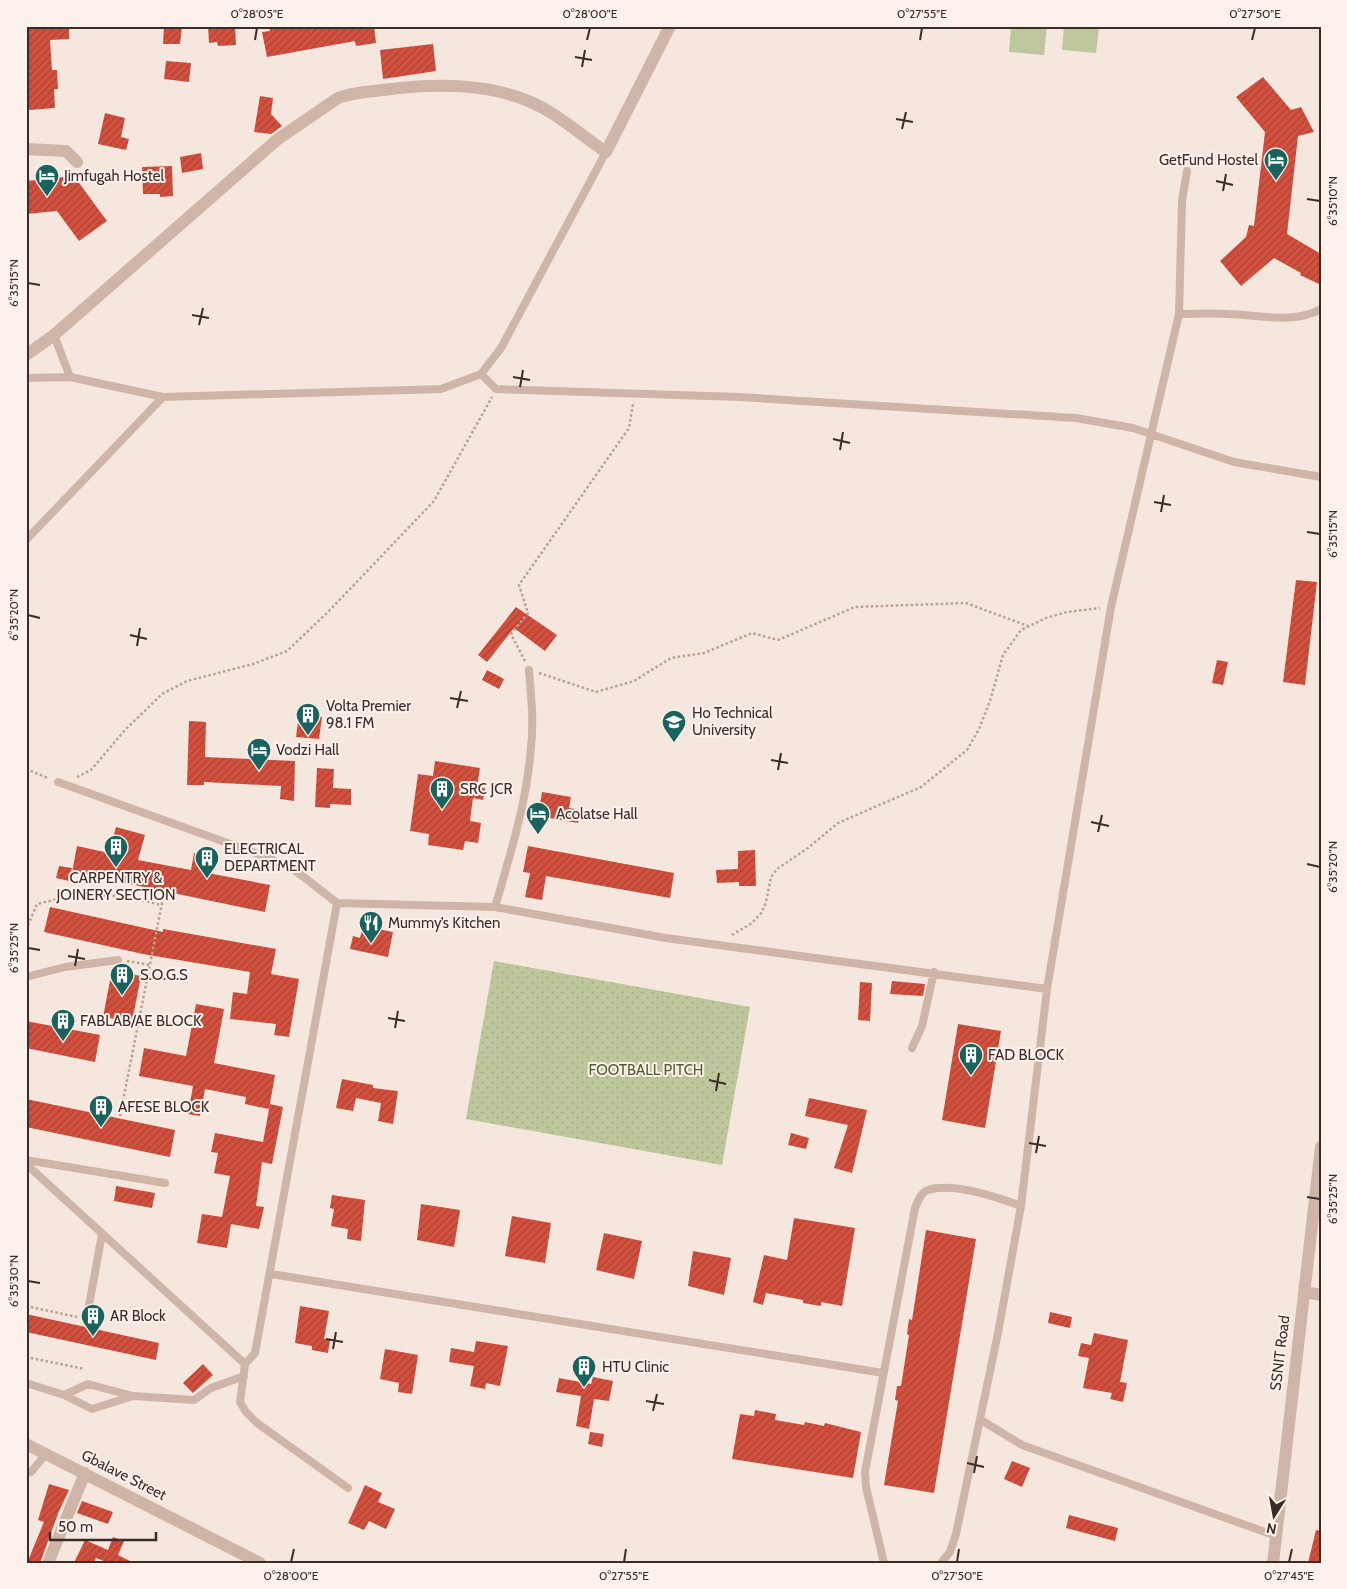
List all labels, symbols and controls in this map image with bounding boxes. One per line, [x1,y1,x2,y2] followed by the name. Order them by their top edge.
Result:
[231,6,284,21] text: 0°28'05"E
[563,6,618,21] text: 0°28'00"E
[897,6,947,21] text: 0°27'55"E
[1229,6,1281,21] text: 0°27'50"E
[1263,147,1289,181] hotel icon: GetFund Hostel
[1159,151,1258,169] place label: GetFund Hostel
[34,163,60,197] hotel icon: Jimfugah Hostel
[63,167,164,185] place label: Jimfugah Hostel
[1325,176,1340,226] text: 6°35'10"N
[6,259,21,307] text: 6°35'15"N
[1325,510,1340,558] text: 6°35'15"N
[6,589,21,641] text: 6°35'20"N
[326,697,411,732] place label: Volta Premier 98.1 FM
[295,702,321,736] building icon: Volta Premier 98.1 FM
[692,704,773,739] place label: Ho Technical University
[661,709,687,743] school or university icon: Ho Technical University
[246,737,272,771] hotel icon: Vodzi Hall
[276,741,340,759] place label: Vodzi Hall
[429,776,455,810] building icon: SRC JCR
[460,780,513,798] place label: SRC JCR
[525,801,551,835] hotel icon: Acolatse Hall
[556,805,638,823] place label: Acolatse Hall
[103,834,129,868] building icon: CARPENTRY & JOINERY SECTION
[224,840,316,875] place label: ELECTRICAL DEPARTMENT
[1325,841,1340,893] text: 6°35'20"N
[194,845,220,879] building icon: ELECTRICAL DEPARTMENT
[56,869,175,904] place label: CARPENTRY & JOINERY SECTION
[358,910,384,944] restaurant icon: Mummy’s Kitchen
[388,914,500,932] place label: Mummy’s Kitchen
[6,923,21,973] text: 6°35'25"N
[109,962,135,996] building icon: S.O.G.S
[140,966,188,984] place label: S.O.G.S
[50,1008,76,1042] building icon: FABLAB/AE BLOCK
[80,1012,202,1030] place label: FABLAB/AE BLOCK
[958,1042,984,1076] building icon: FAD BLOCK
[988,1046,1064,1064] place label: FAD BLOCK
[589,1061,703,1079] park label: FOOTBALL PITCH
[88,1094,114,1128] building icon: AFESE BLOCK
[118,1098,210,1116] place label: AFESE BLOCK
[1325,1174,1340,1224] text: 6°35'25"N
[6,1255,21,1307] text: 6°35'30"N
[80,1303,106,1337] building icon: AR Block
[110,1307,166,1325] place label: AR Block
[1266,1314,1294,1392] street label: SSNIT Road
[571,1354,597,1388] building icon: HTU Clinic
[602,1358,669,1376] place label: HTU Clinic
[79,1446,169,1504] street label: Gbalave Street
[1250,1492,1300,1542] north arrow
[50,1509,156,1541] scale bar
[58,1518,93,1536] text: 50 m
[1265,1519,1278,1539] text: N
[264,1568,319,1583] text: 0°28'00"E
[599,1568,649,1583] text: 0°27'55"E
[931,1568,983,1583] text: 0°27'50"E
[1264,1568,1314,1583] text: 0°27'45"E

